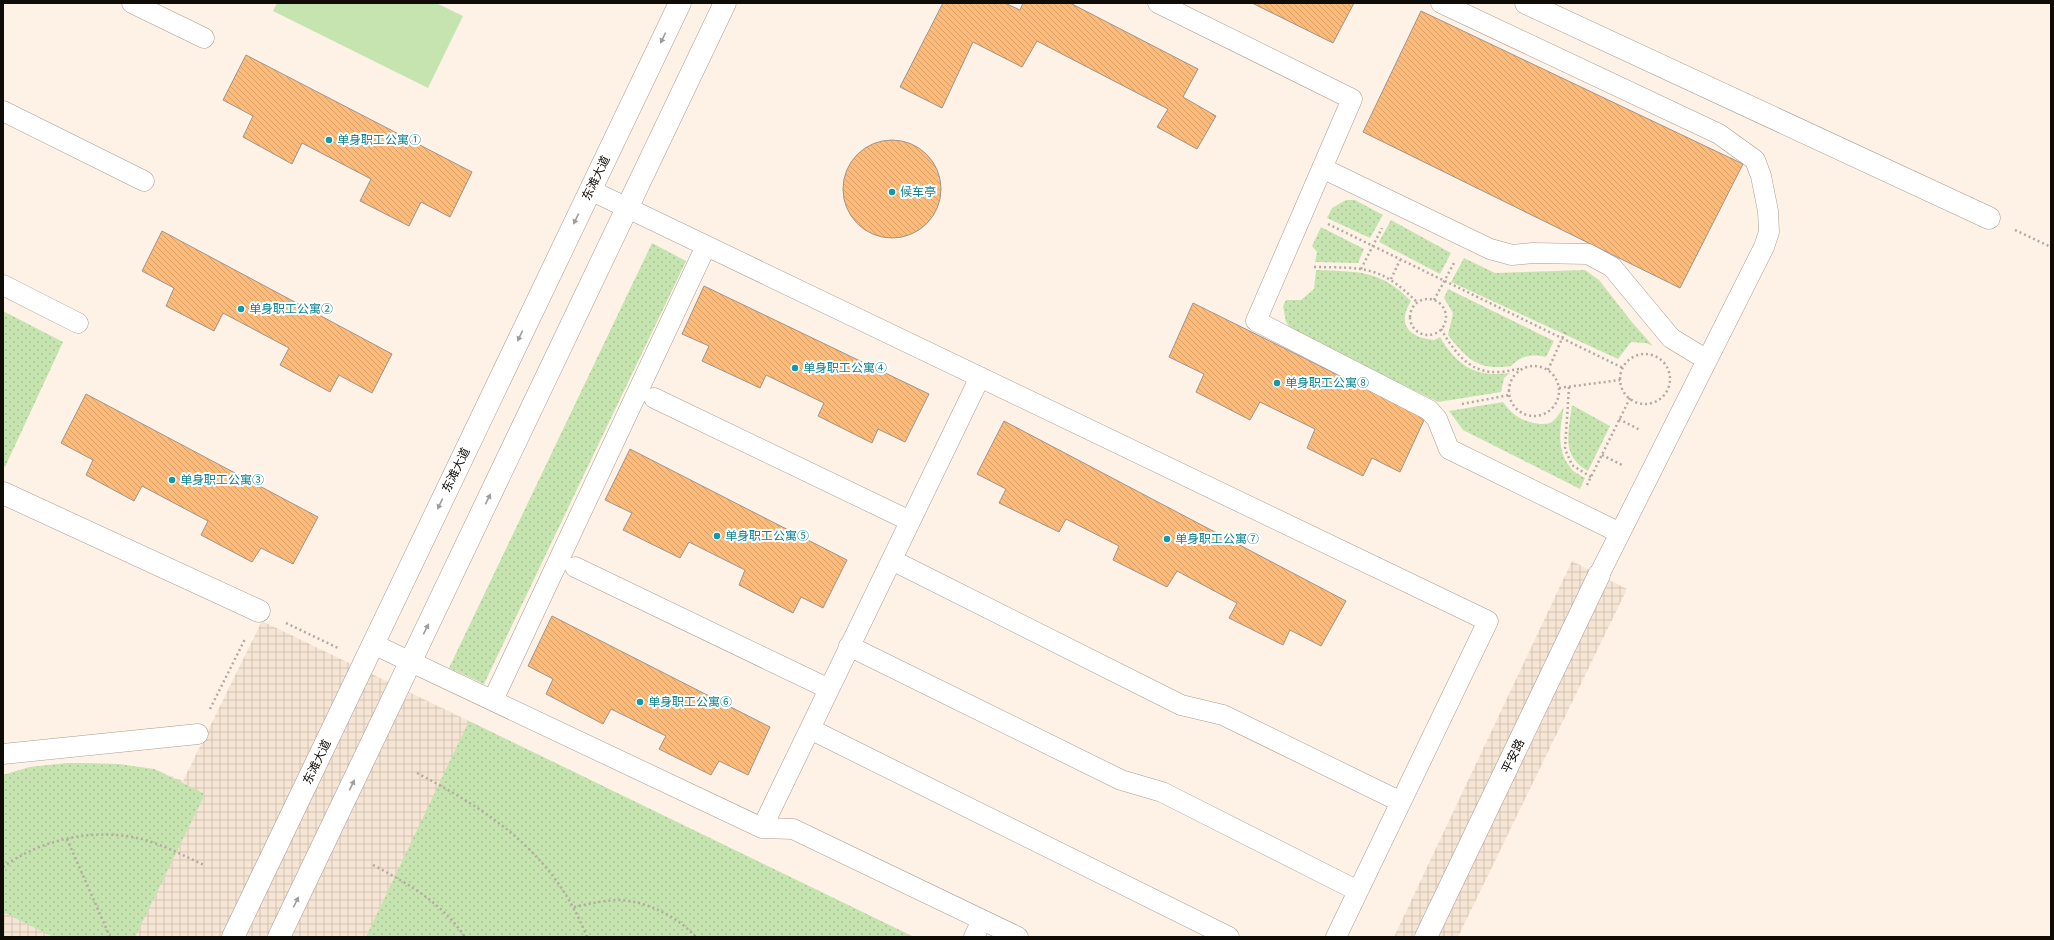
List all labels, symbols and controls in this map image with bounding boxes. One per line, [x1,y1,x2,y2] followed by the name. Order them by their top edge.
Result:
[660,32,666,44] one-way arrow
[337,133,421,147] place label: 单身职工公寓①
[324,135,334,145] marker: 单身职工公寓①
[579,153,613,203] street label: 东滩大道
[900,185,936,199] place label: 候车亭
[887,187,897,197] marker: 候车亭
[573,213,579,224] one-way arrow
[249,302,333,316] place label: 单身职工公寓②
[236,304,246,314] marker: 单身职工公寓②
[517,330,523,342] one-way arrow
[803,361,887,375] place label: 单身职工公寓④
[790,363,800,373] marker: 单身职工公寓④
[1285,376,1369,390] place label: 单身职工公寓⑧
[1272,378,1282,388] marker: 单身职工公寓⑧
[439,445,473,495] street label: 东滩大道
[180,473,264,487] place label: 单身职工公寓③
[167,475,177,485] marker: 单身职工公寓③
[485,494,491,505] one-way arrow
[437,498,443,509] one-way arrow
[725,529,809,543] place label: 单身职工公寓⑤
[712,531,722,541] marker: 单身职工公寓⑤
[1175,532,1259,546] place label: 单身职工公寓⑦
[1162,534,1172,544] marker: 单身职工公寓⑦
[423,624,429,635] one-way arrow
[648,695,732,709] place label: 单身职工公寓⑥
[635,697,645,707] marker: 单身职工公寓⑥
[300,737,334,787] street label: 东滩大道
[1499,737,1527,775] street label: 平安路
[349,779,355,790] one-way arrow
[293,896,299,907] one-way arrow

